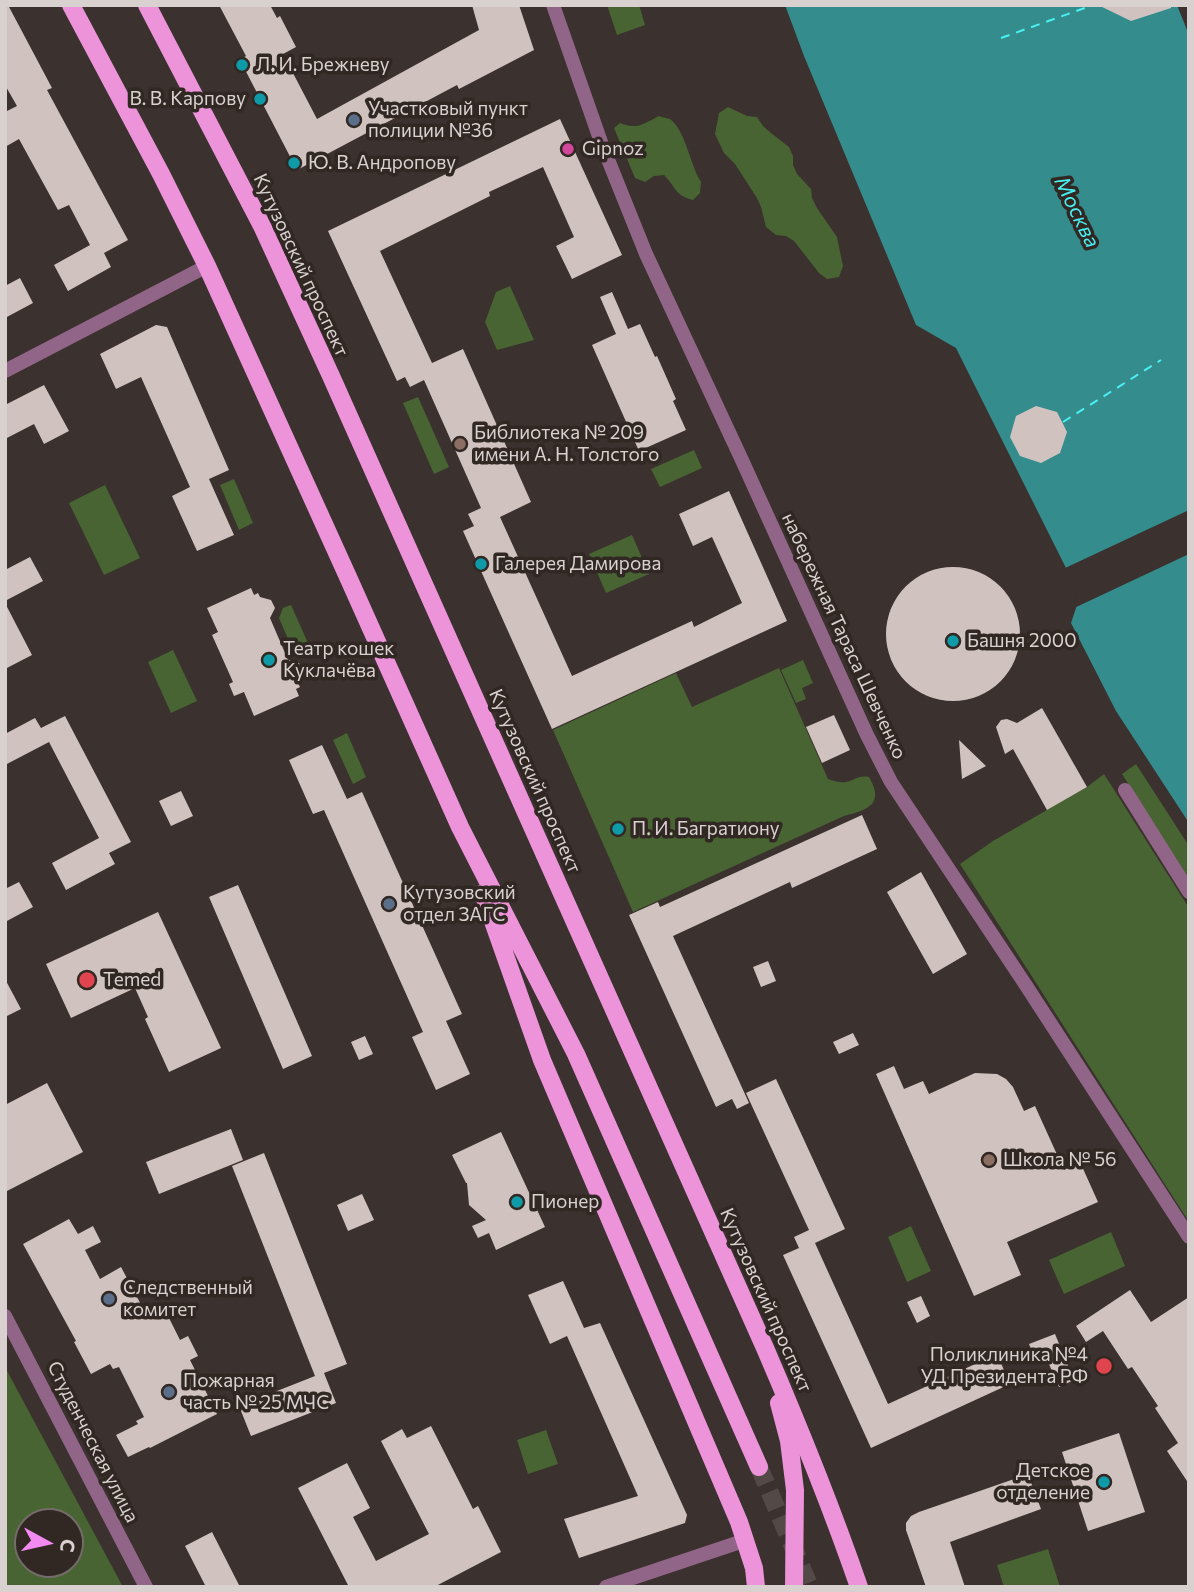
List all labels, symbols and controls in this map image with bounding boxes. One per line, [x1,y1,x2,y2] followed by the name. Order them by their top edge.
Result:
[256,54,390,76] place label: Л. И. Брежневу
[234,57,250,73] marker: Л. И. Брежневу
[129,88,246,110] place label: В. В. Карпову
[252,91,268,107] marker: В. В. Карпову
[368,98,528,142] place label: Участковый пункт полиции №36
[346,112,362,128] marker: Участковый пункт полиции №36
[582,138,644,160] place label: Gipnoz
[560,141,576,157] marker: Gipnoz
[308,152,456,174] place label: Ю. В. Андропову
[286,155,302,171] marker: Ю. В. Андропову
[249,170,353,360] street label: Кутузовский проспект
[1049,172,1105,252] water label: Москва
[474,422,659,466] place label: Библиотека № 209 имени А. Н. Толстого
[452,436,468,452] marker: Библиотека № 209 имени А. Н. Толстого
[777,509,911,763] street label: набережная Тараса Шевченко
[495,553,661,575] place label: Галерея Дамирова
[473,556,489,572] marker: Галерея Дамирова
[967,630,1077,652] place label: Башня 2000
[945,633,961,649] marker: Башня 2000
[283,638,394,682] place label: Театр кошек Куклачёва
[261,652,277,668] marker: Театр кошек Куклачёва
[484,685,586,877] street label: Кутузовский проспект
[632,818,780,840] place label: П. И. Багратиону
[610,821,626,837] marker: П. И. Багратиону
[403,882,516,926] place label: Кутузовский отдел ЗАГС
[381,896,397,912] marker: Кутузовский отдел ЗАГС
[103,969,161,991] place label: Temed
[77,970,97,990] marker: Temed
[1003,1149,1117,1171] place label: Школа № 56
[981,1152,997,1168] marker: Школа № 56
[531,1191,599,1213] place label: Пионер
[509,1194,525,1210] marker: Пионер
[715,1204,817,1396] street label: Кутузовский проспект
[123,1277,253,1321] place label: Следственный комитет
[101,1291,117,1307] marker: Следственный комитет
[920,1344,1088,1388] place label: Поликлиника №4 УД Президента РФ
[1094,1356,1114,1376] marker: Поликлиника №4 УД Президента РФ
[42,1358,144,1526] street label: Студенческая улица
[183,1370,329,1414] place label: Пожарная часть № 25 МЧС
[161,1384,177,1400] marker: Пожарная часть № 25 МЧС
[996,1460,1090,1504] place label: Детское отделение
[1096,1474,1112,1490] marker: Детское отделение
[14,1508,84,1578] north arrow
[56,1538,81,1554] text: С

